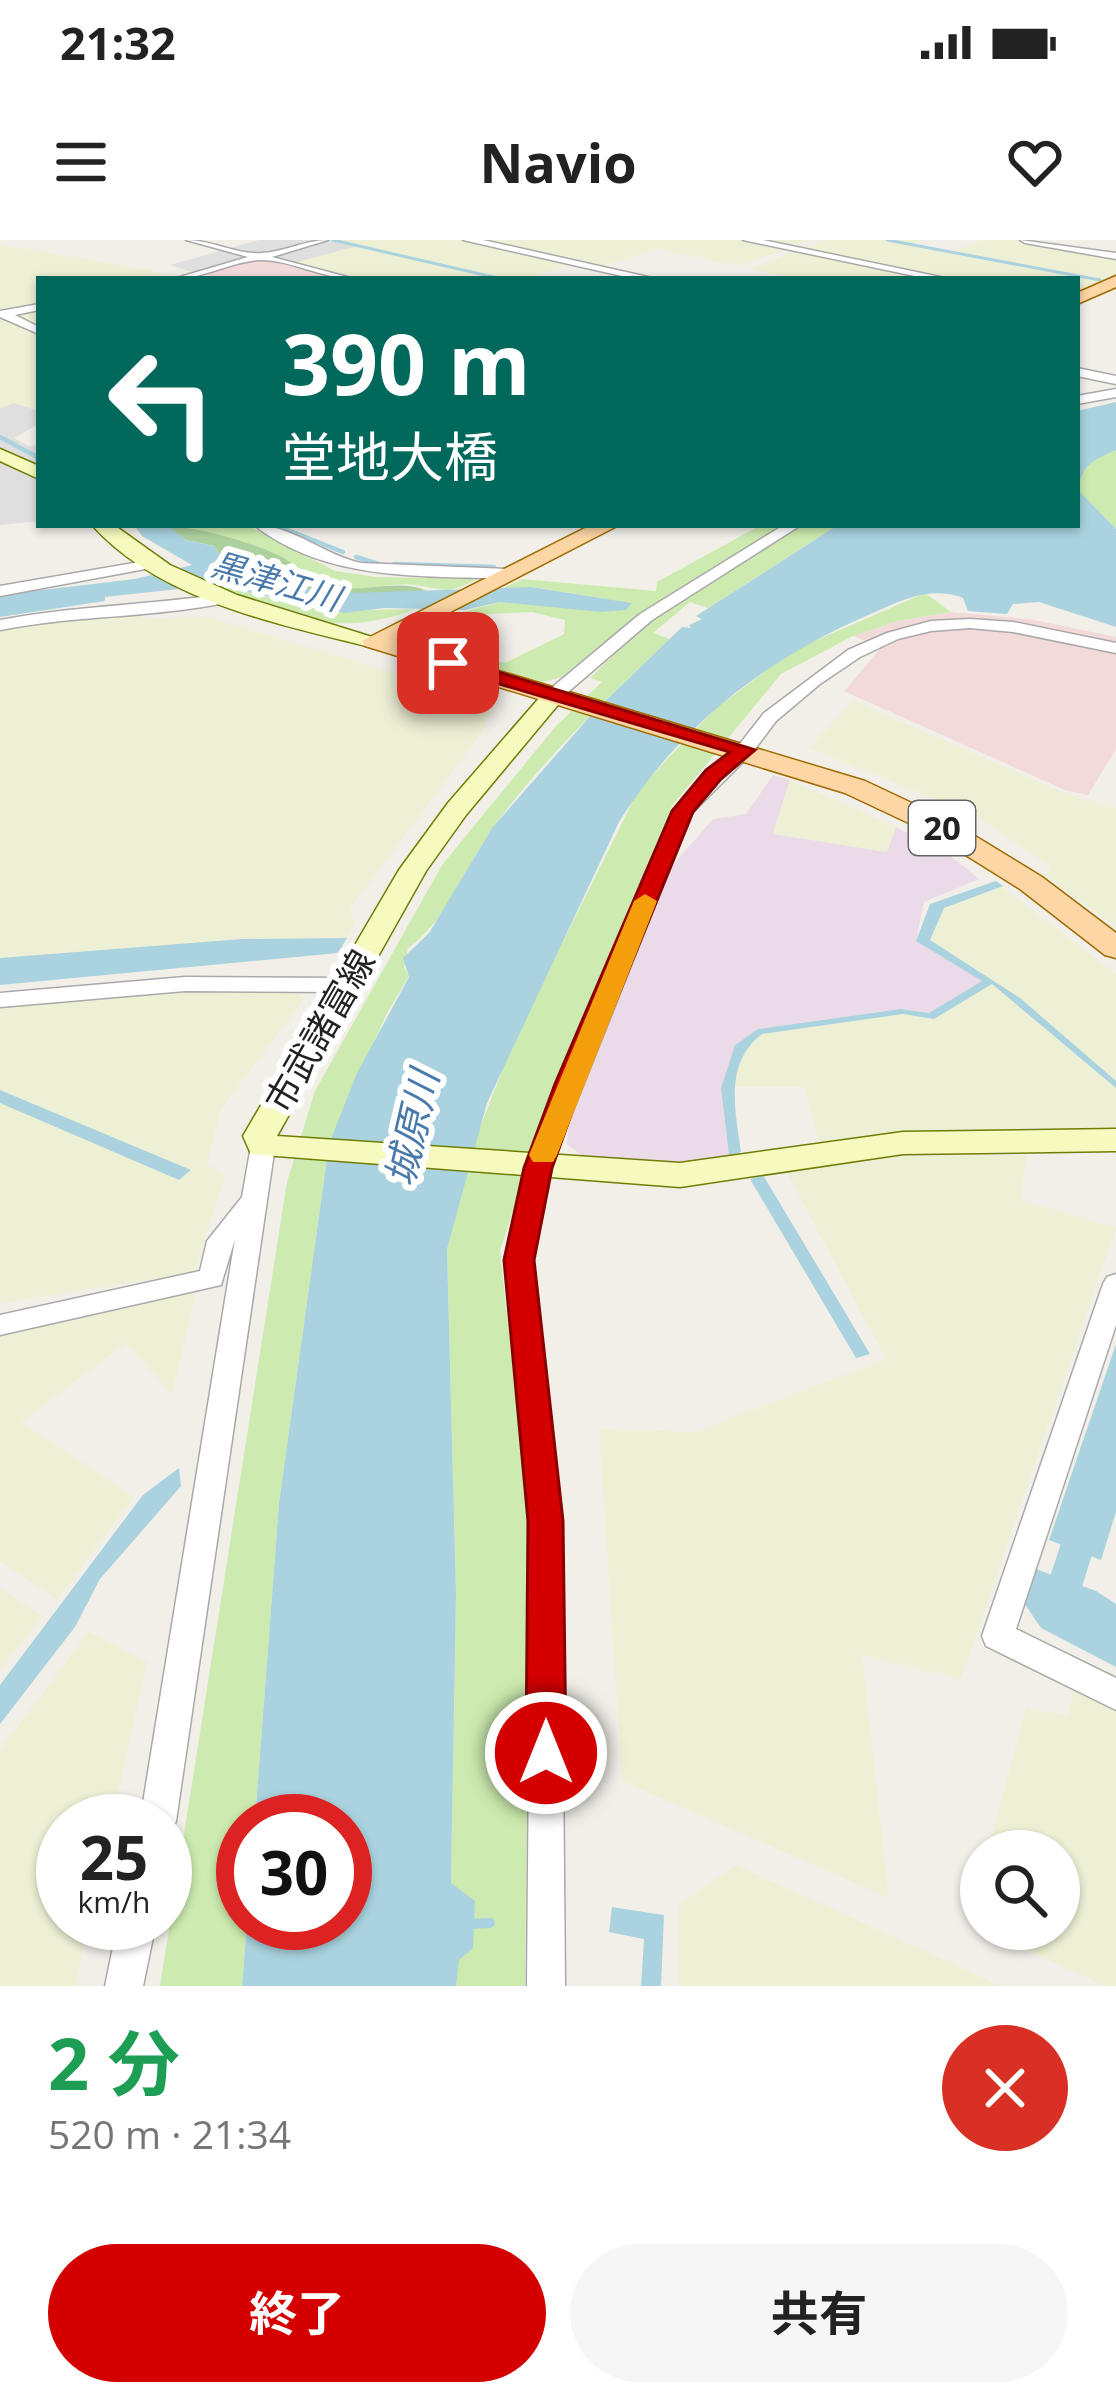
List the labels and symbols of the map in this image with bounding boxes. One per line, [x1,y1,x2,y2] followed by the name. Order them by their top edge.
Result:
[206,541,349,621] water label: 黒津江川
[397,612,499,714] pin
[909,801,975,855] road number: 20
[253,941,386,1121] street label: 市武諸富線
[372,1061,450,1191] water label: 城原川
[483,1690,609,1816] position arrow
[216,1794,372,1950] speed limit sign: 30

